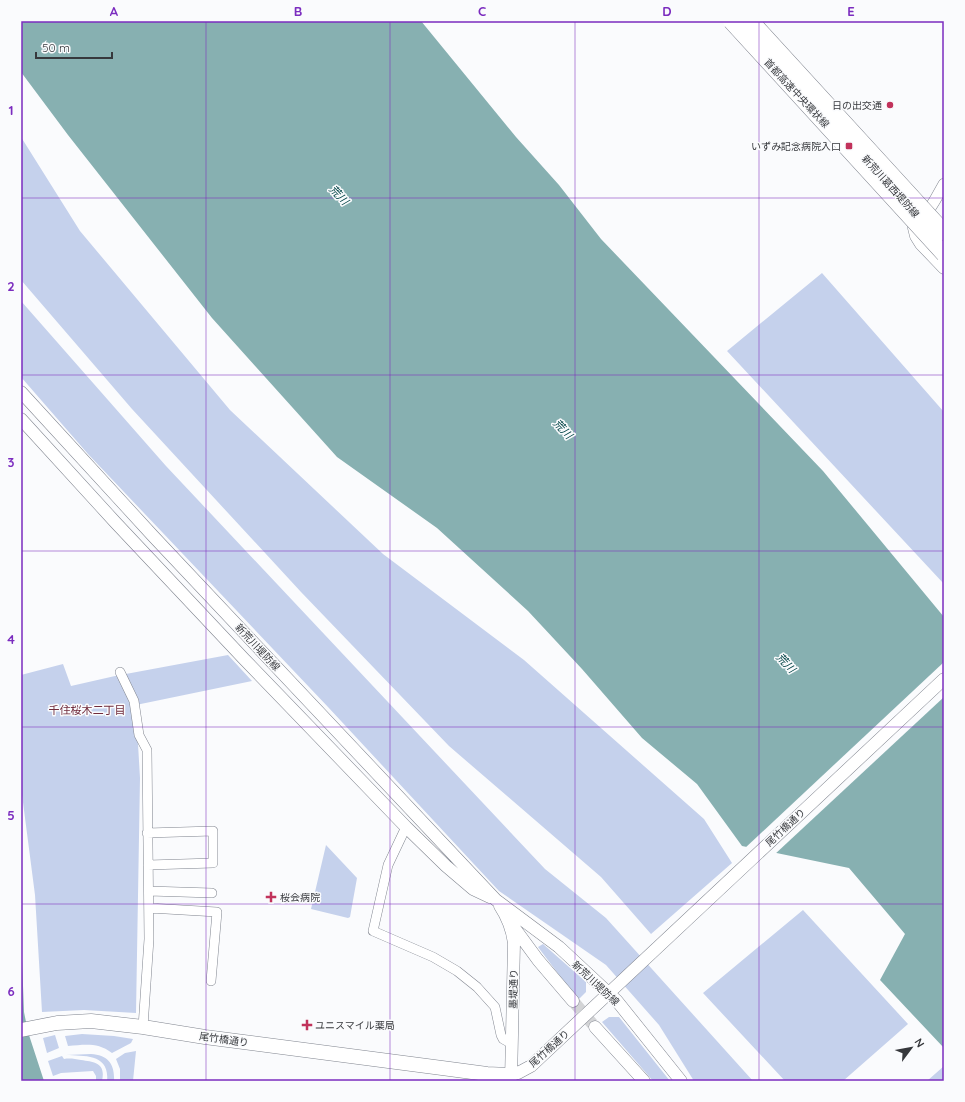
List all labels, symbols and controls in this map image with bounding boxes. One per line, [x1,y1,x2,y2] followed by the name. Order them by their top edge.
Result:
[110,3,119,19] text: A
[294,3,302,19] text: B
[478,3,486,19] text: C
[662,3,672,19] text: D
[847,3,855,19] text: E
[36,34,112,60] scale bar
[42,40,70,55] text: 50 m
[761,56,832,131] street label: 首都高速中央環状線
[832,99,882,112] place label: 日の出交通
[885,100,895,110] marker: 日の出交通
[8,102,14,118] text: 1
[751,140,841,153] place label: いずみ記念病院入口
[844,141,854,151] marker: いずみ記念病院入口
[859,152,922,220] street label: 新荒川葛西堤防線
[326,182,352,208] water label: 荒川
[7,278,15,294] text: 2
[550,416,576,442] water label: 荒川
[8,454,15,470] text: 3
[232,621,283,674] street label: 新荒川堤防線
[7,631,15,647] text: 4
[773,650,799,676] water label: 荒川
[49,703,126,717] district label: 千住桜木二丁目
[763,806,808,849] street label: 尾竹橋通り
[7,807,15,823] text: 5
[265,891,277,903] marker: 桜会病院
[280,891,320,904] place label: 桜会病院
[569,958,622,1009] street label: 新荒川堤防線
[507,969,520,1009] street label: 墨堤通り
[7,983,15,999] text: 6
[315,1019,395,1032] place label: ユニスマイル薬局
[302,1020,312,1030] marker: ユニスマイル薬局
[526,1027,572,1070] street label: 尾竹橋通り
[891,1028,931,1068] north arrow
[198,1030,250,1049] street label: 尾竹橋通り
[911,1036,928,1050] text: N

